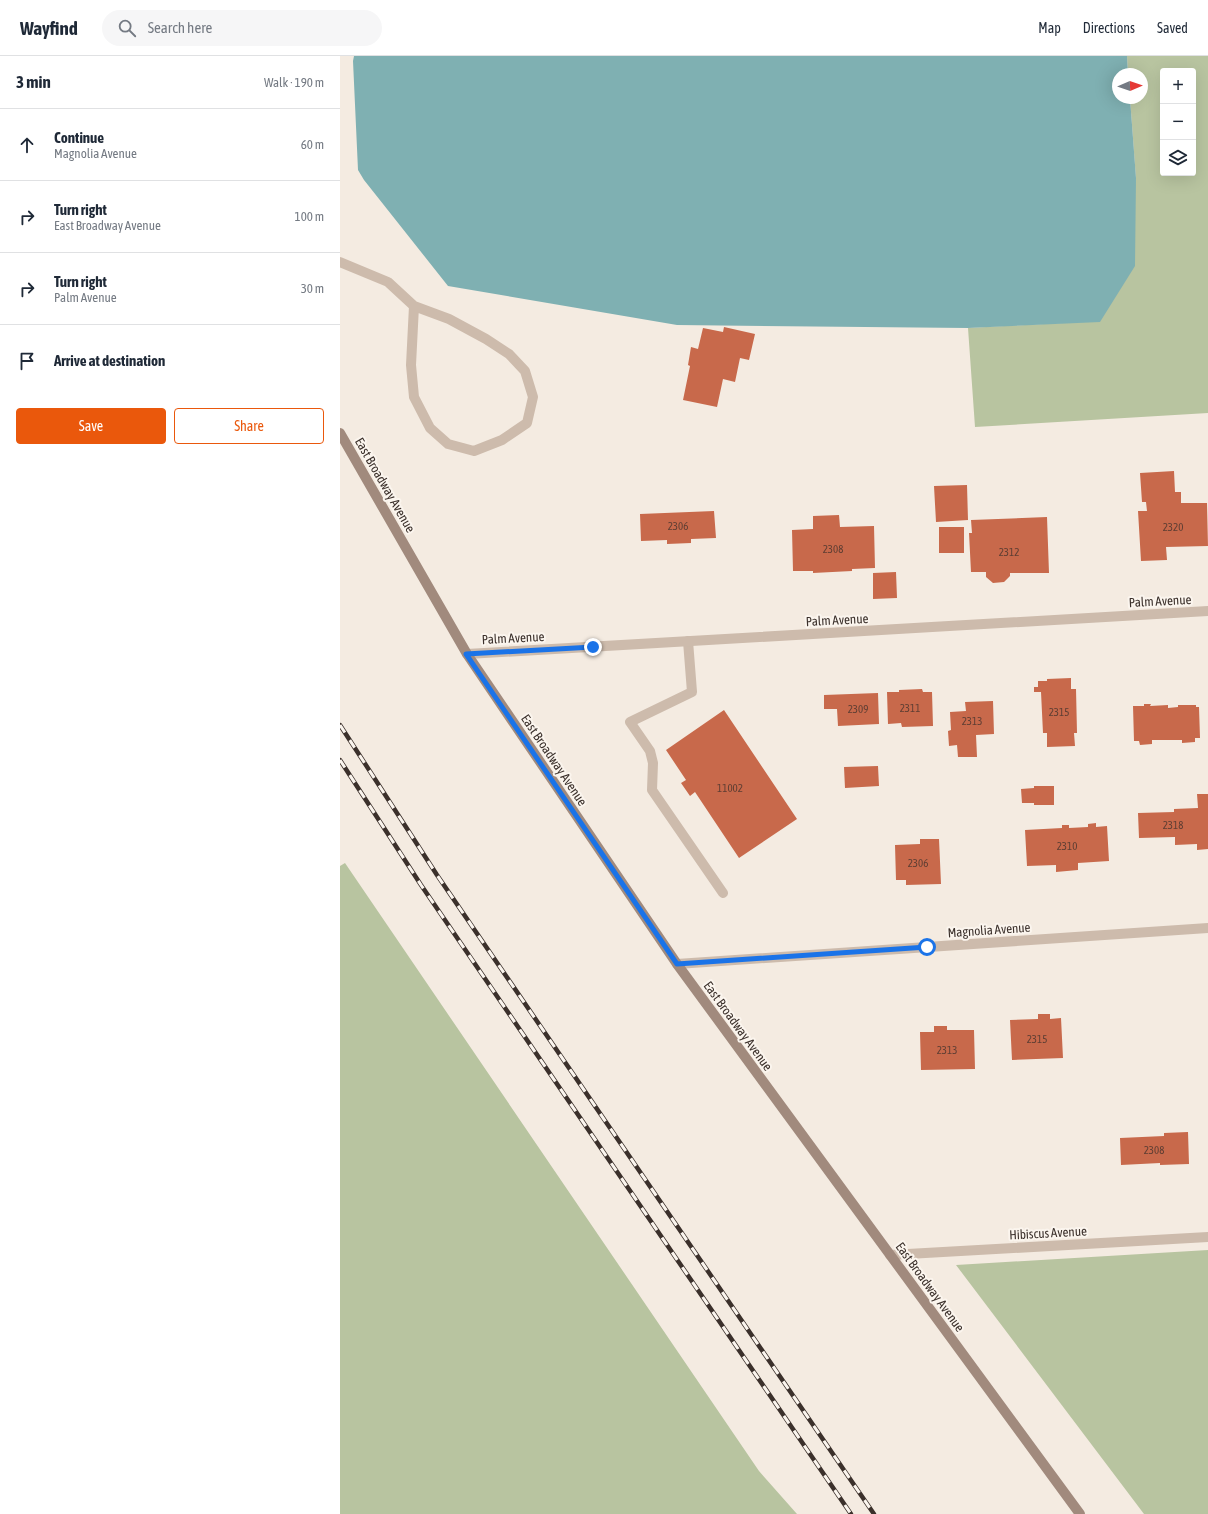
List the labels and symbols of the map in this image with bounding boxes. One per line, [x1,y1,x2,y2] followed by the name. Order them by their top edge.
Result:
[1112,68,1148,104] north arrow
[352,435,418,535] street label: East Broadway Avenue
[668,520,688,532] house number: 2306
[1163,521,1183,533] house number: 2320
[823,543,843,555] house number: 2308
[999,546,1019,558] house number: 2312
[1128,592,1192,610] street label: Palm Avenue
[805,611,869,629] street label: Palm Avenue
[481,629,545,647] street label: Palm Avenue
[584,638,602,656] route end
[900,702,920,714] house number: 2311
[848,703,868,715] house number: 2309
[1049,706,1069,718] house number: 2315
[518,712,590,809] street label: East Broadway Avenue
[962,715,982,727] house number: 2313
[717,782,743,794] house number: 11002
[1163,819,1183,831] house number: 2318
[1057,840,1077,852] house number: 2310
[908,857,928,869] house number: 2306
[947,920,1031,940] street label: Magnolia Avenue
[918,938,936,956] route start
[701,978,776,1074] street label: East Broadway Avenue
[1027,1033,1047,1045] house number: 2315
[937,1044,957,1056] house number: 2313
[1144,1144,1164,1156] house number: 2308
[1009,1223,1087,1243] street label: Hibiscus Avenue
[893,1239,968,1335] street label: East Broadway Avenue

